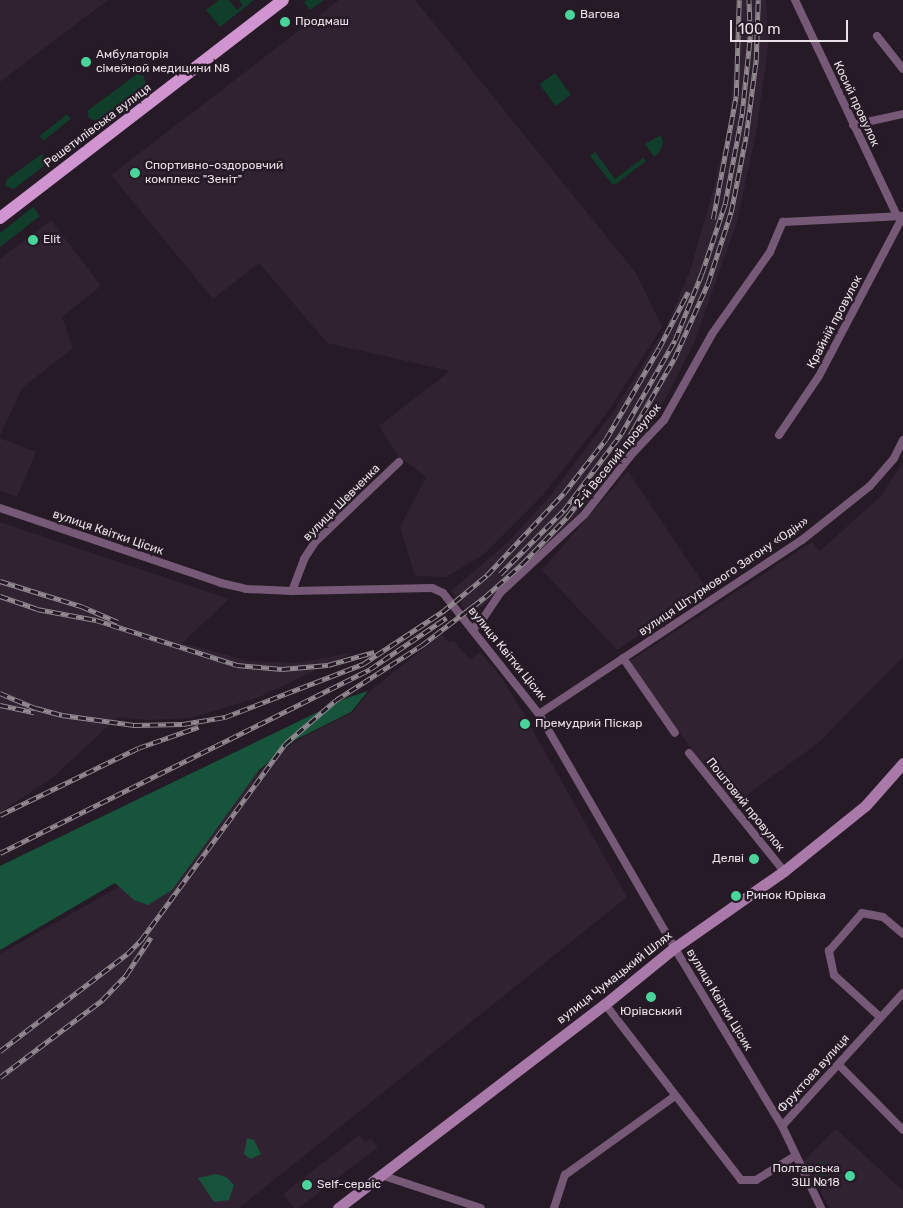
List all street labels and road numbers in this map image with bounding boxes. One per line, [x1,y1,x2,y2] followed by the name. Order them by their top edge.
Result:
[830,59,882,149] street label: Косий провулок
[42,81,154,171] street label: Решетилівська вулиця
[804,273,866,371] street label: Крайній провулок
[572,401,664,511] street label: 2-й Веселий провулок
[301,462,383,544] street label: вулиця Шевченка
[51,507,165,559] street label: вулиця Квітки Цісик
[636,515,812,639] street label: вулиця Штурмового Загону «Одін»
[465,604,549,704] street label: вулиця Квітки Цісик
[703,755,787,855] street label: Поштовий провулок
[555,929,675,1027] street label: вулиця Чумацький Шлях
[683,946,755,1054] street label: вулиця Квітки Цісик
[775,1032,853,1116] street label: Фруктова вулиця

